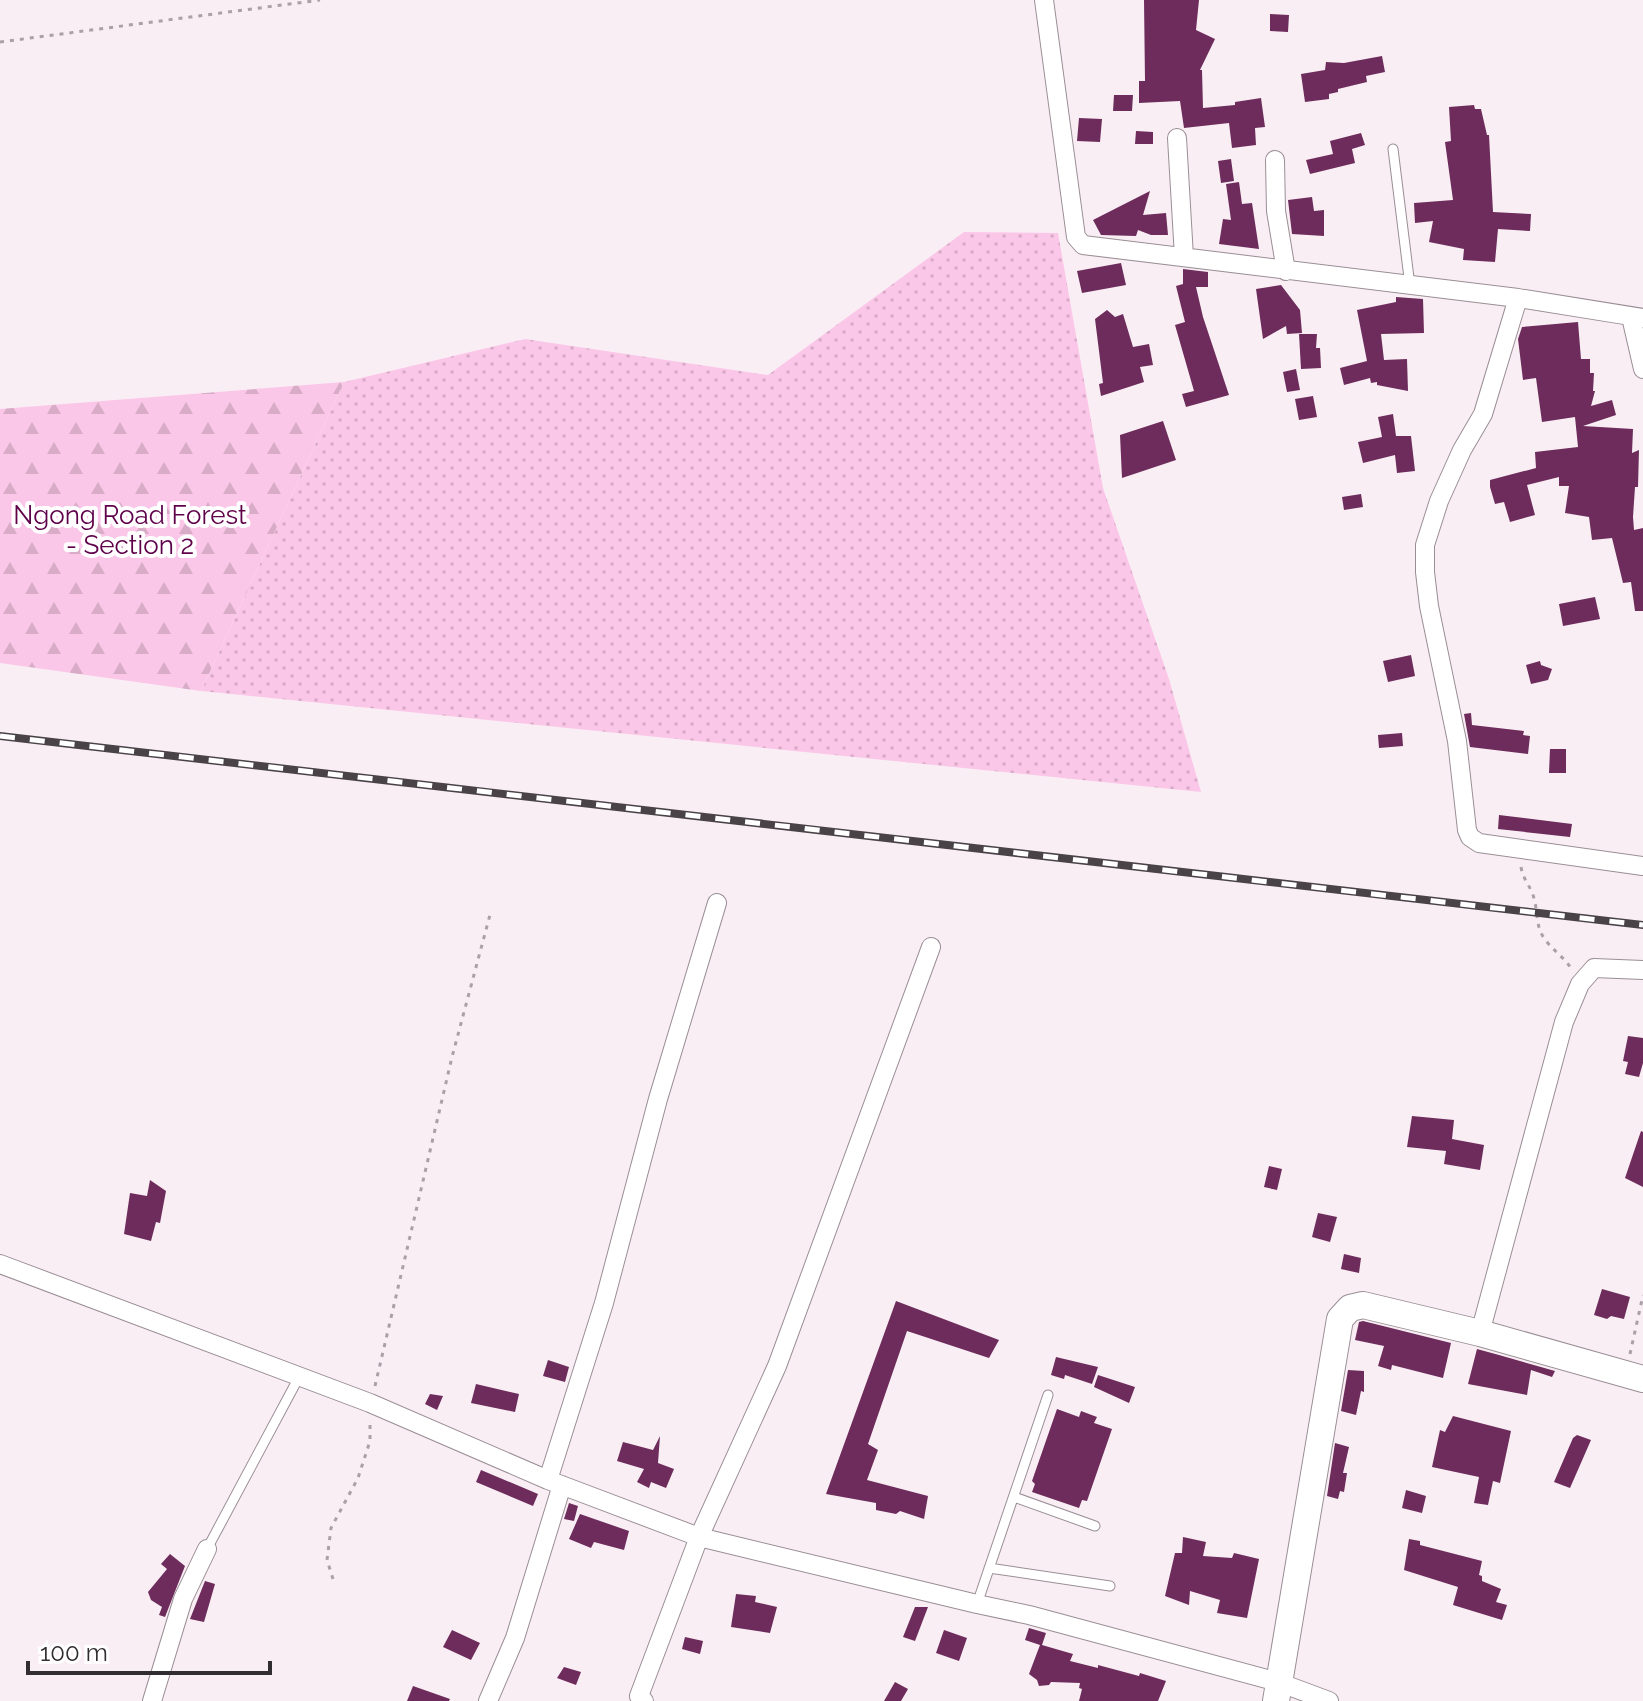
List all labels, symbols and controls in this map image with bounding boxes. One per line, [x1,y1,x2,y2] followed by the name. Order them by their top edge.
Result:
[13,500,247,560] park label: Ngong Road Forest - Section 2
[28,1625,270,1675] scale bar
[40,1638,108,1667] text: 100 m

